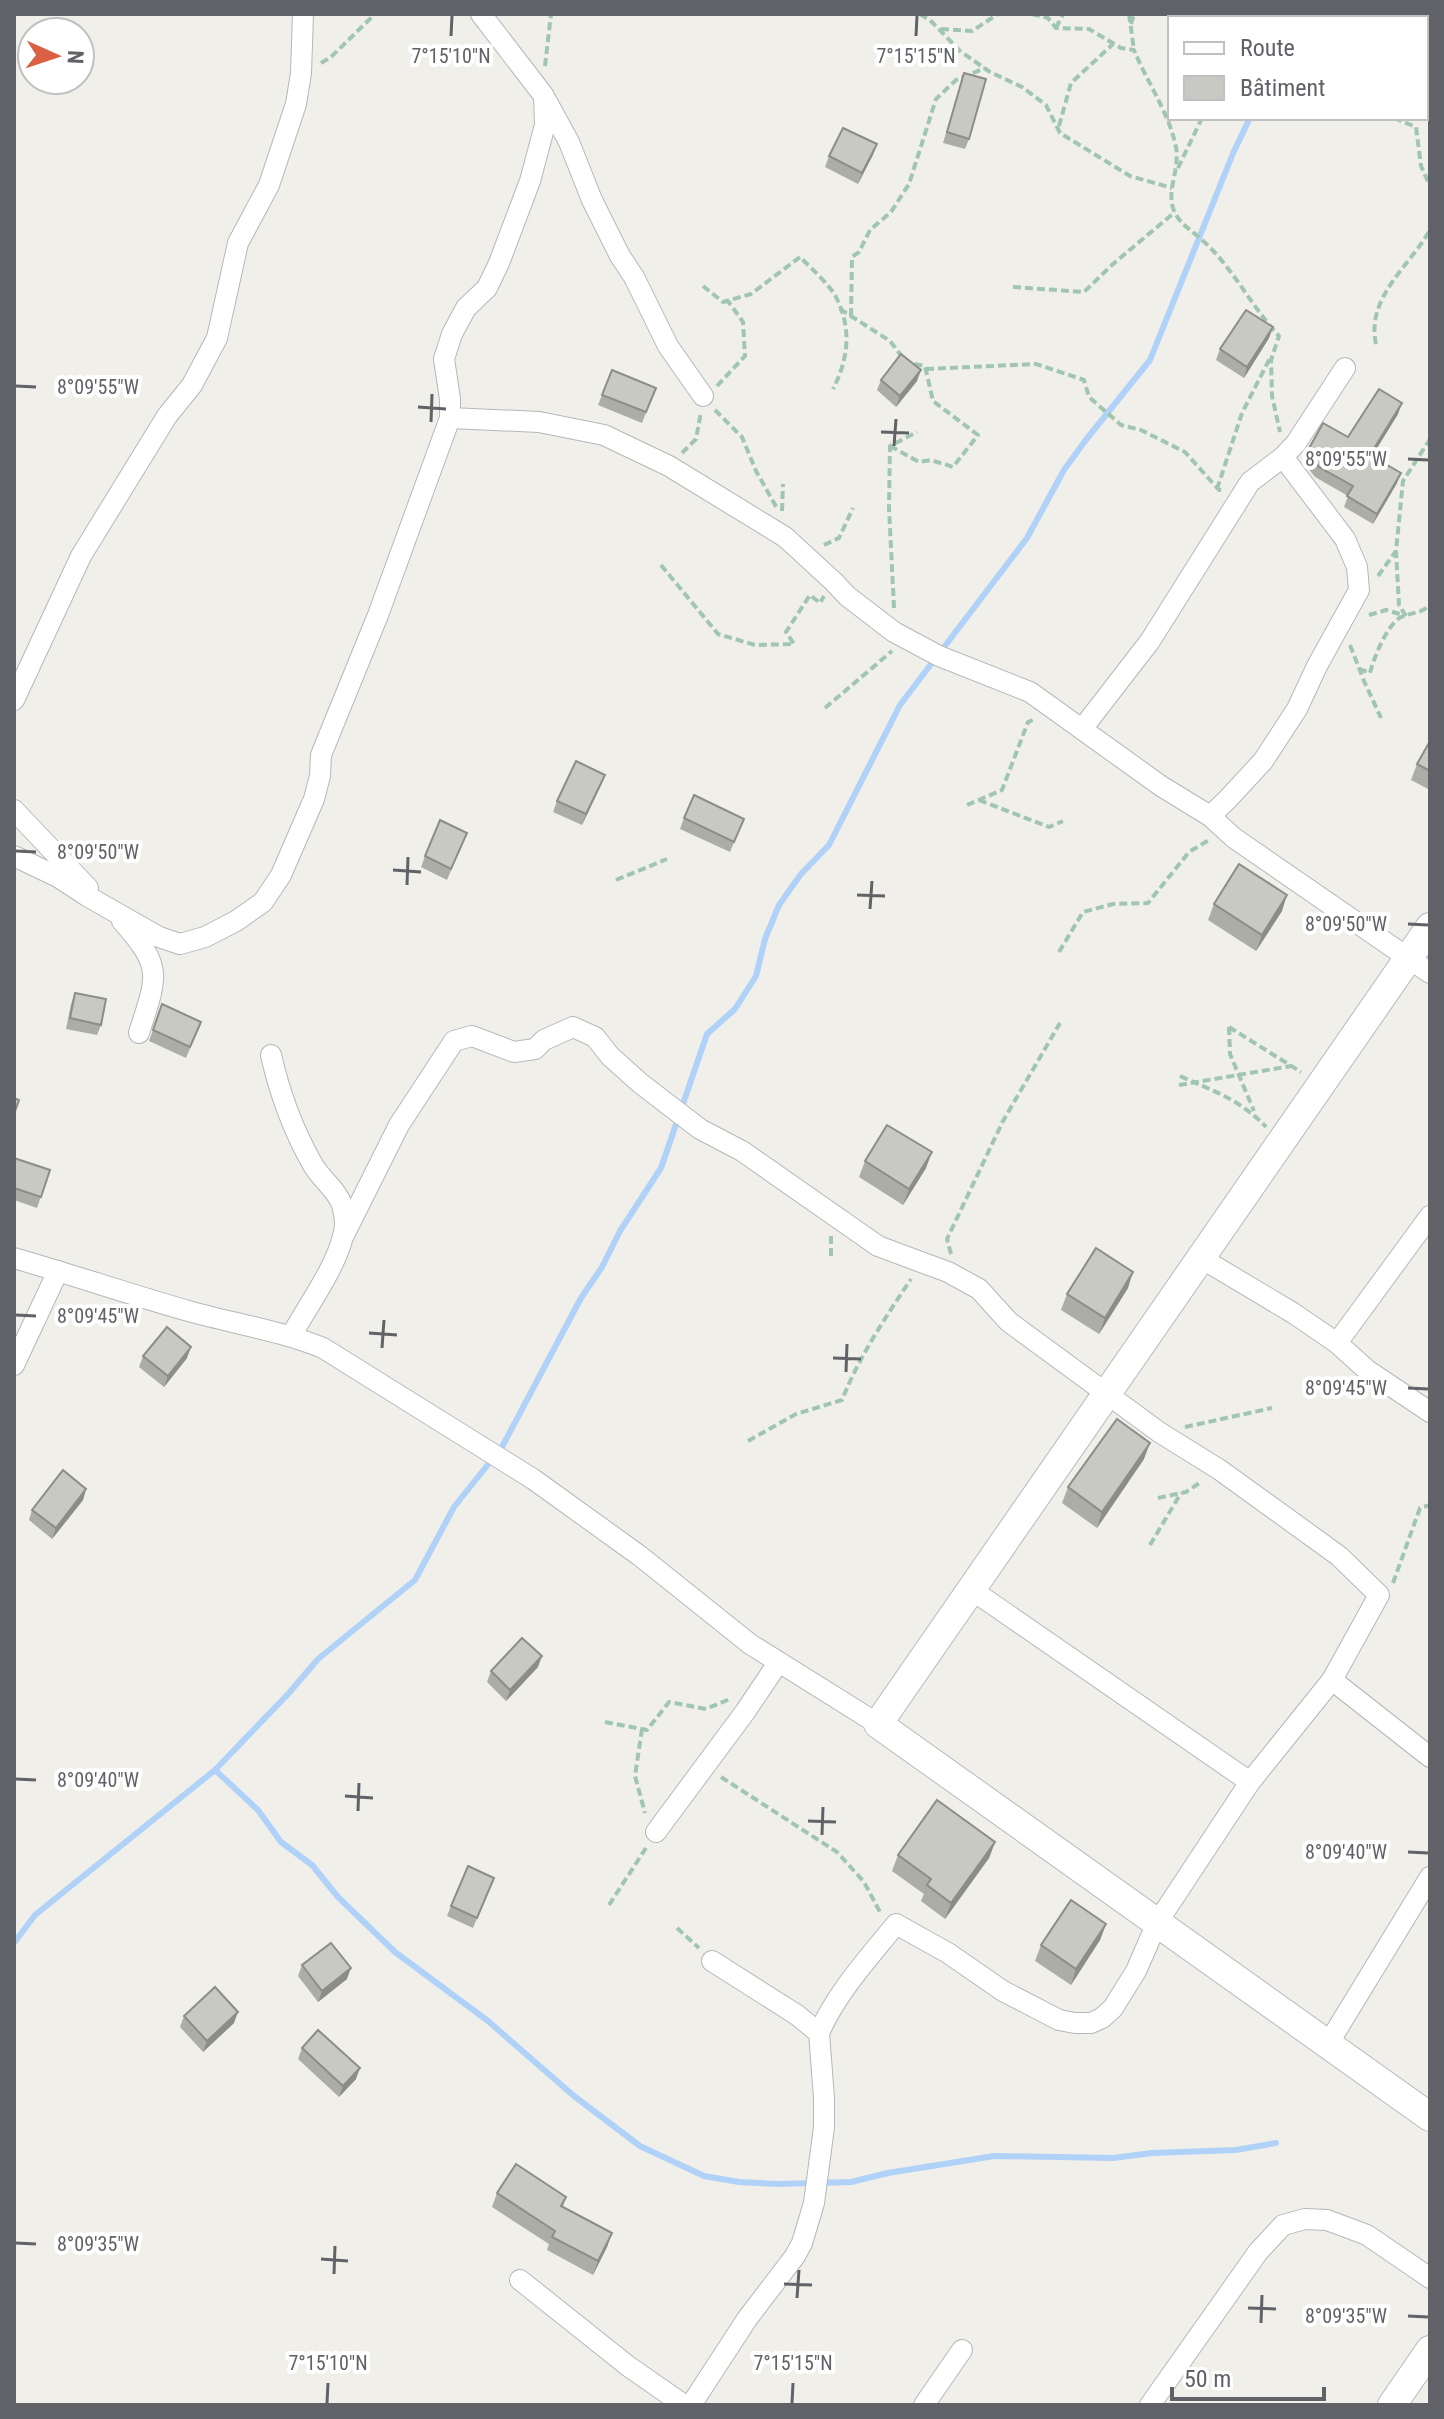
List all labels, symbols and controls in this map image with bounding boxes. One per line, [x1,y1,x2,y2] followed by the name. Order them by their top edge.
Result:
[16,16,96,96] north arrow
[1168,16,1428,120] legend
[1240,34,1295,62] text: Route
[411,44,491,68] text: 7°15'10"N
[876,44,956,68] text: 7°15'15"N
[63,50,88,64] text: N
[1240,74,1325,102] text: Bâtiment
[57,375,139,399] text: 8°09'55"W
[1305,447,1387,471] text: 8°09'55"W
[57,840,139,864] text: 8°09'50"W
[1305,912,1387,936] text: 8°09'50"W
[57,1304,139,1328] text: 8°09'45"W
[1305,1376,1387,1400] text: 8°09'45"W
[57,1768,139,1792] text: 8°09'40"W
[1305,1840,1387,1864] text: 8°09'40"W
[57,2232,139,2256] text: 8°09'35"W
[1305,2304,1387,2328] text: 8°09'35"W
[288,2351,368,2375] text: 7°15'10"N
[753,2351,833,2375] text: 7°15'15"N
[1172,2351,1324,2401] scale bar
[1184,2365,1231,2393] text: 50 m

